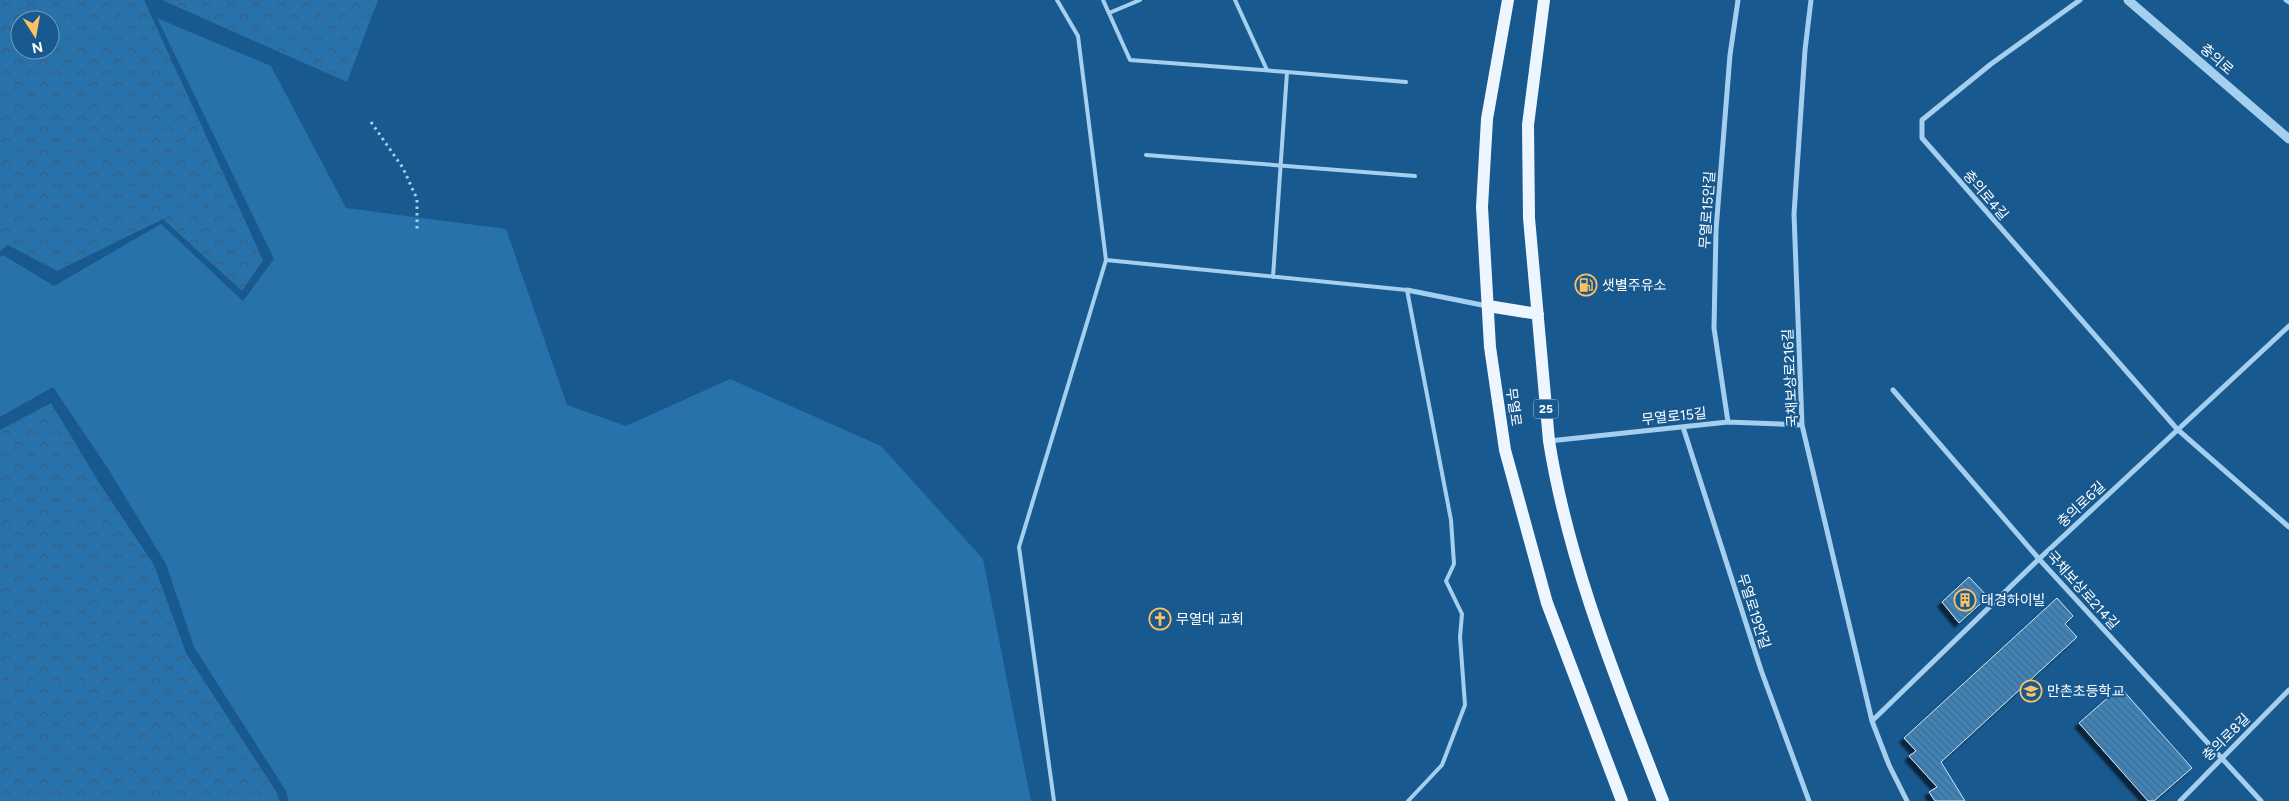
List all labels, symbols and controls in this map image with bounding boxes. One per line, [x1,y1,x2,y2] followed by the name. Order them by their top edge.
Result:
[10,10,60,60] north arrow
[30,38,44,57] text: N
[2197,40,2237,79] street label: 충의로
[1959,167,2012,224] street label: 충의로4길
[1696,170,1719,250] street label: 무열로15안길
[1574,273,1598,297] fuel station icon: 샛별주유소
[1602,277,1667,294] place label: 샛별주유소
[1779,328,1802,428] street label: 국채보상로216길
[1502,387,1525,428] street label: 무열로
[1534,399,1558,418] road number: 25
[1641,405,1707,428] street label: 무열로15길
[2054,478,2109,531] street label: 충의로6길
[2043,548,2122,633] street label: 국채보상로214길
[1733,571,1774,651] street label: 무열로19안길
[1953,588,1977,612] building icon: 대경하이빌
[1981,592,2045,609] place label: 대경하이빌
[1148,607,1172,631] church icon: 무열대 교회
[1176,611,1244,628] place label: 무열대 교회
[2019,679,2043,703] school or university icon: 만촌초등학교
[2047,683,2124,700] place label: 만촌초등학교
[2199,710,2254,765] street label: 충의로8길

